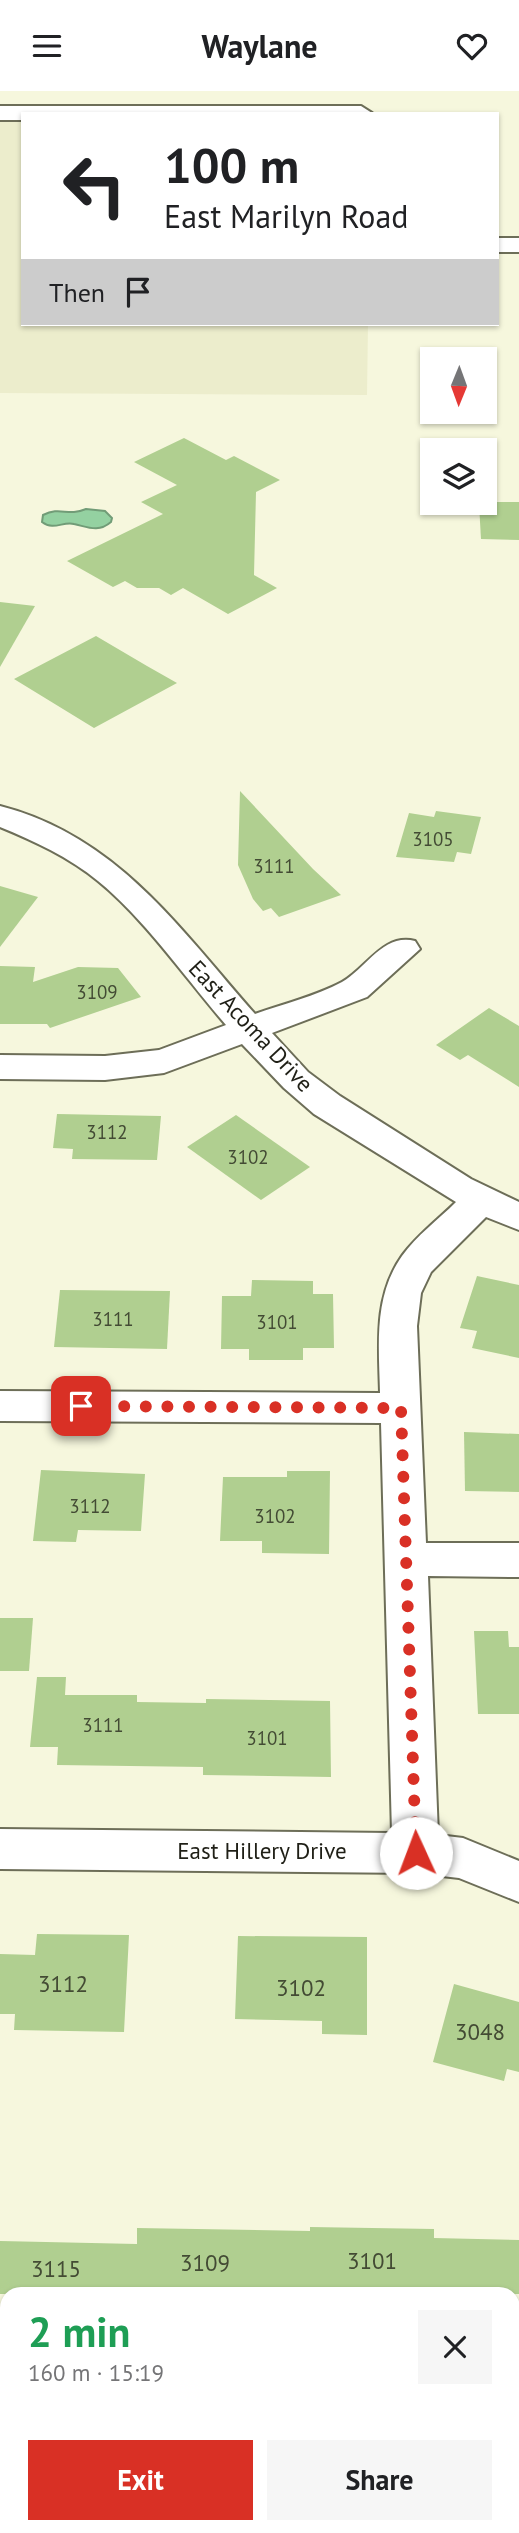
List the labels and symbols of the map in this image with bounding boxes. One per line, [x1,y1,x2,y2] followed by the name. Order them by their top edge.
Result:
[420,347,497,423] north arrow
[412,827,454,851] house number: 3105
[253,854,295,878] house number: 3111
[183,954,320,1098] street label: East Acoma Drive
[76,980,118,1004] house number: 3109
[86,1120,128,1144] house number: 3112
[227,1145,269,1169] house number: 3102
[92,1307,134,1331] house number: 3111
[256,1310,298,1334] house number: 3101
[51,1376,111,1436] pin
[69,1494,111,1518] house number: 3112
[254,1504,296,1528] house number: 3102
[82,1713,124,1737] house number: 3111
[246,1726,288,1750] house number: 3101
[379,1816,453,1890] position arrow
[177,1836,347,1865] street label: East Hillery Drive
[38,1969,88,1998] house number: 3112
[276,1973,326,2002] house number: 3102
[455,2017,505,2046] house number: 3048
[347,2246,397,2275] house number: 3101
[180,2248,230,2277] house number: 3109
[31,2254,81,2283] house number: 3115

